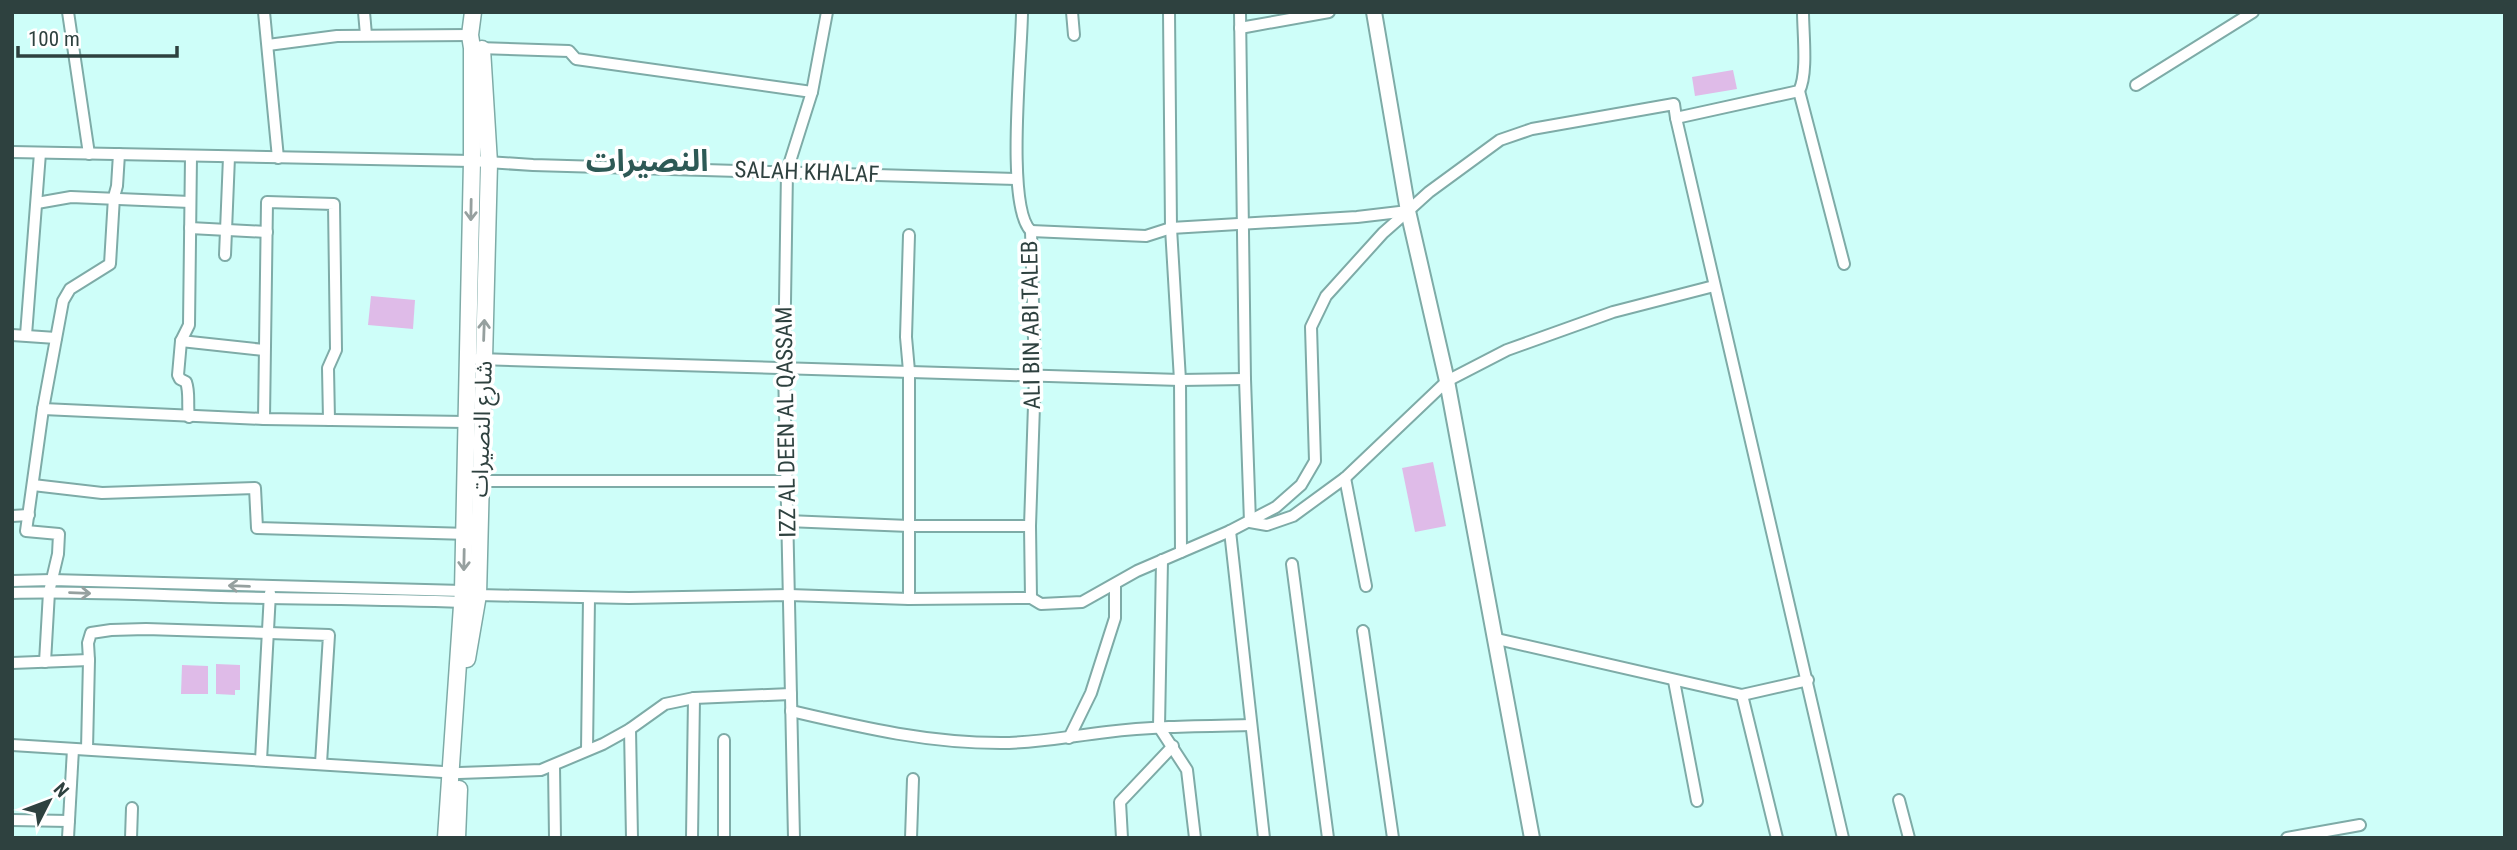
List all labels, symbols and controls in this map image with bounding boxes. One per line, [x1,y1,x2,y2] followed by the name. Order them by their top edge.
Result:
[18,14,177,58] scale bar
[28,27,80,51] text: 100 m
[586,143,708,178] district label: النصيرات
[734,156,880,188] street label: SALAH KHALAF
[464,199,478,222] one-way arrow
[1016,240,1046,410] street label: ALI BIN ABI TALEB
[770,306,802,538] street label: IZZ AL DEEN AL QASSAM
[478,319,491,342] one-way arrow
[466,360,501,498] street label: شارع النصيرات
[457,548,470,571] one-way arrow
[227,579,250,592] one-way arrow
[69,586,92,599] one-way arrow
[14,766,84,836] north arrow
[49,778,74,802] text: N

